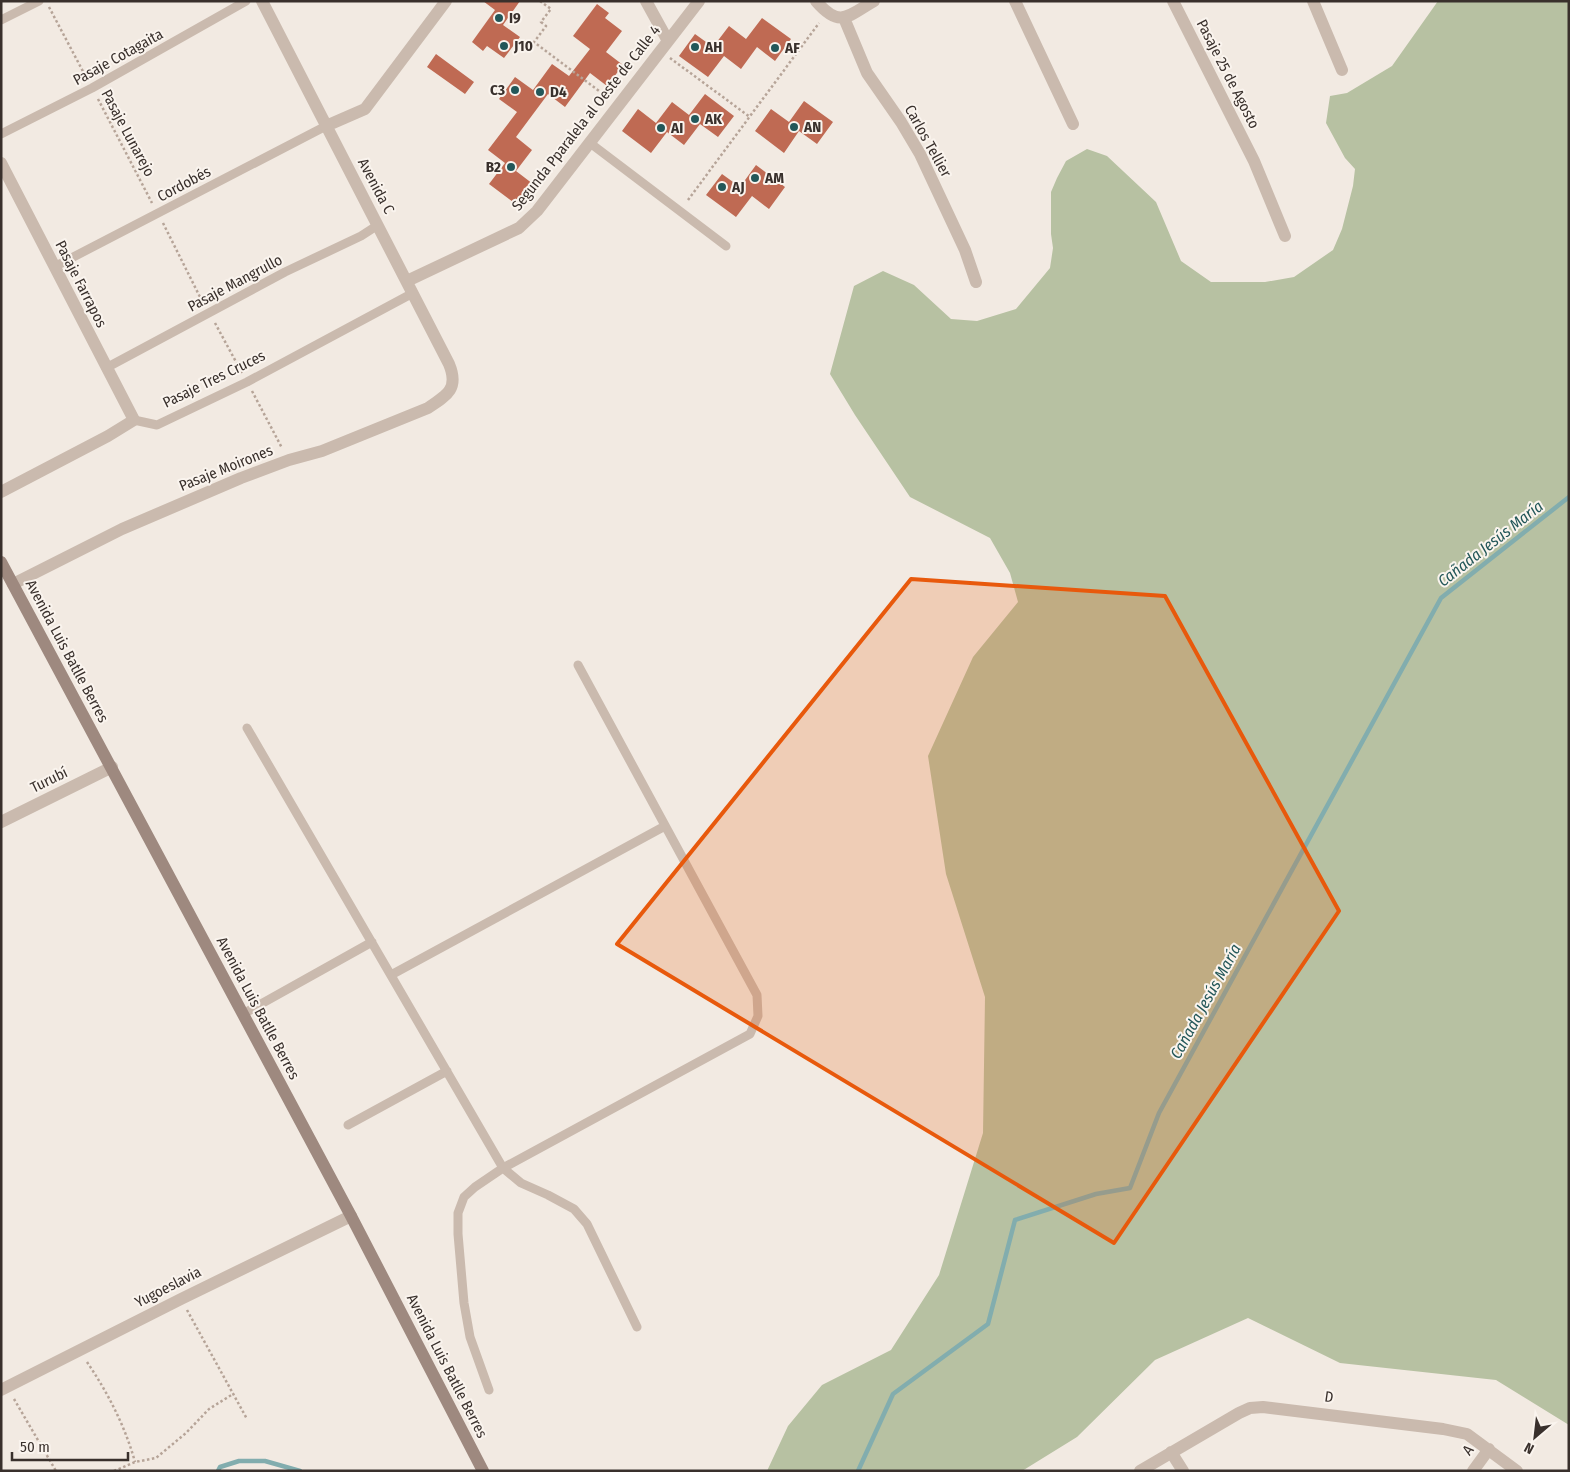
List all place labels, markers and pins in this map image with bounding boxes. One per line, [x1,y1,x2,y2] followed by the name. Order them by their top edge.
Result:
[509,9,521,27] place label: I9
[493,12,505,24] marker: I9
[513,37,533,55] place label: J10
[704,38,722,56] place label: AH
[784,39,800,57] place label: AF
[498,40,510,52] marker: J10
[689,41,701,53] marker: AH
[769,42,781,54] marker: AF
[490,81,505,99] place label: C3
[550,83,567,101] place label: D4
[509,84,521,96] marker: C3
[534,86,546,98] marker: D4
[704,110,722,128] place label: AK
[689,113,701,125] marker: AK
[803,118,821,136] place label: AN
[670,119,683,137] place label: AI
[788,121,800,133] marker: AN
[655,122,667,134] marker: AI
[486,158,501,176] place label: B2
[505,161,517,173] marker: B2
[764,169,784,187] place label: AM
[749,172,761,184] marker: AM
[731,178,745,196] place label: AJ
[716,181,728,193] marker: AJ

